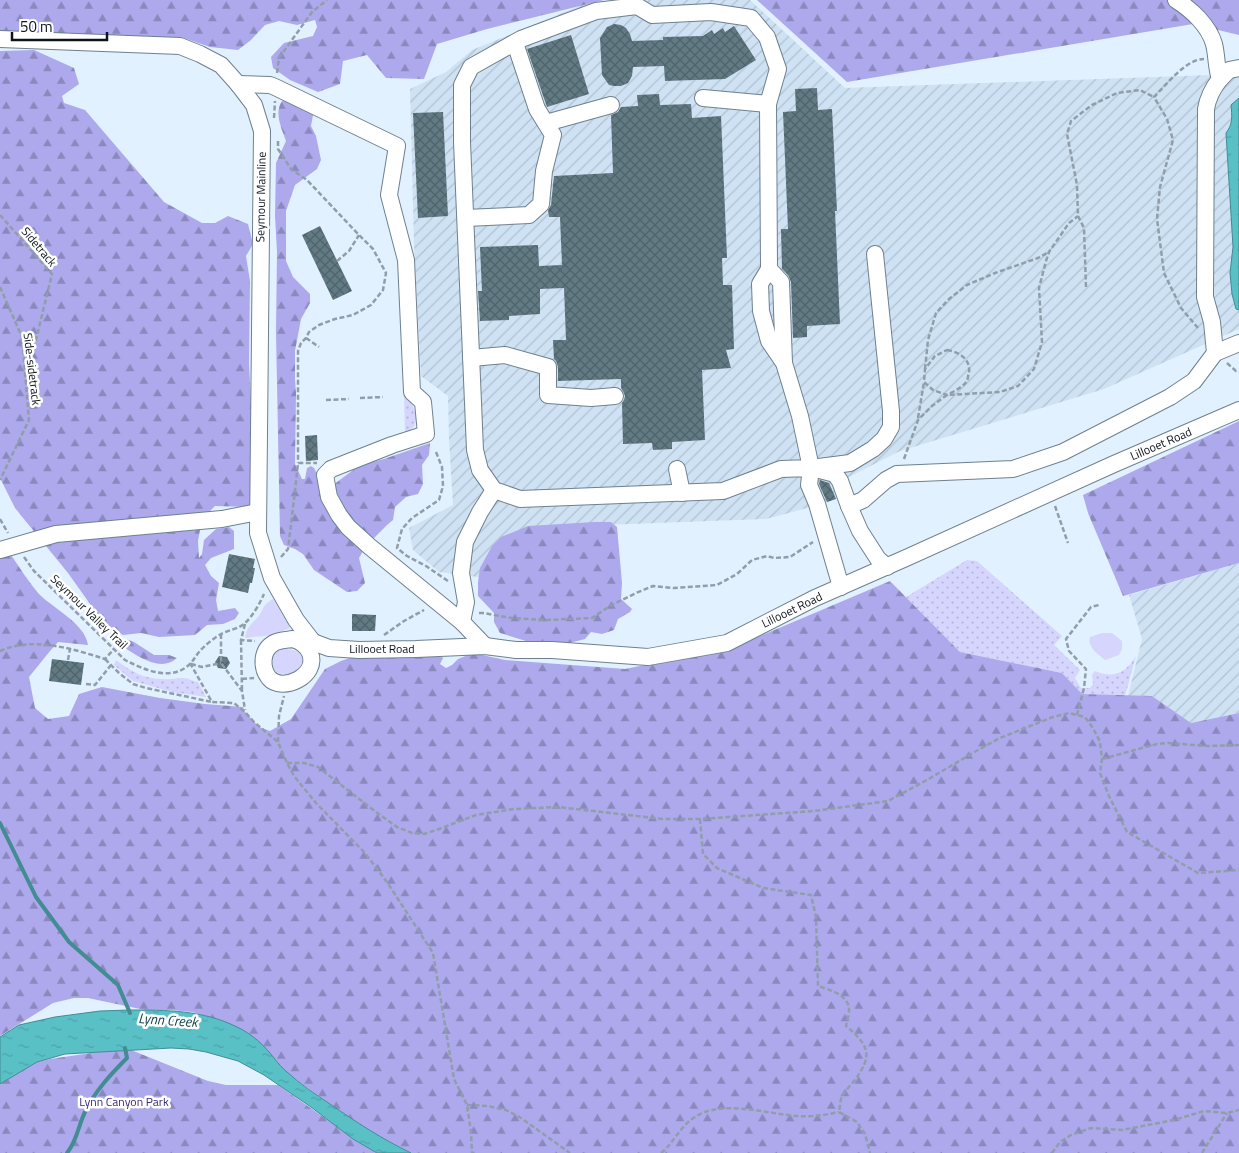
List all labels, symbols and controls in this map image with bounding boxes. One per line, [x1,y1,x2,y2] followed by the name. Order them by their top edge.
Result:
[12,10,108,42] scale bar
[20,15,53,38] text: 50 m
[250,151,271,243] street label: Seymour Mainline
[17,223,62,271] street label: Sidetrack
[19,332,46,406] street label: Side-sidetrack
[1127,422,1195,465] street label: Lillooet Road
[46,570,132,654] street label: Seymour Valley Trail
[758,587,825,632] street label: Lillooet Road
[349,639,415,658] street label: Lillooet Road
[138,1007,200,1032] water label: Lynn Creek
[79,1092,169,1111] park label: Lynn Canyon Park

